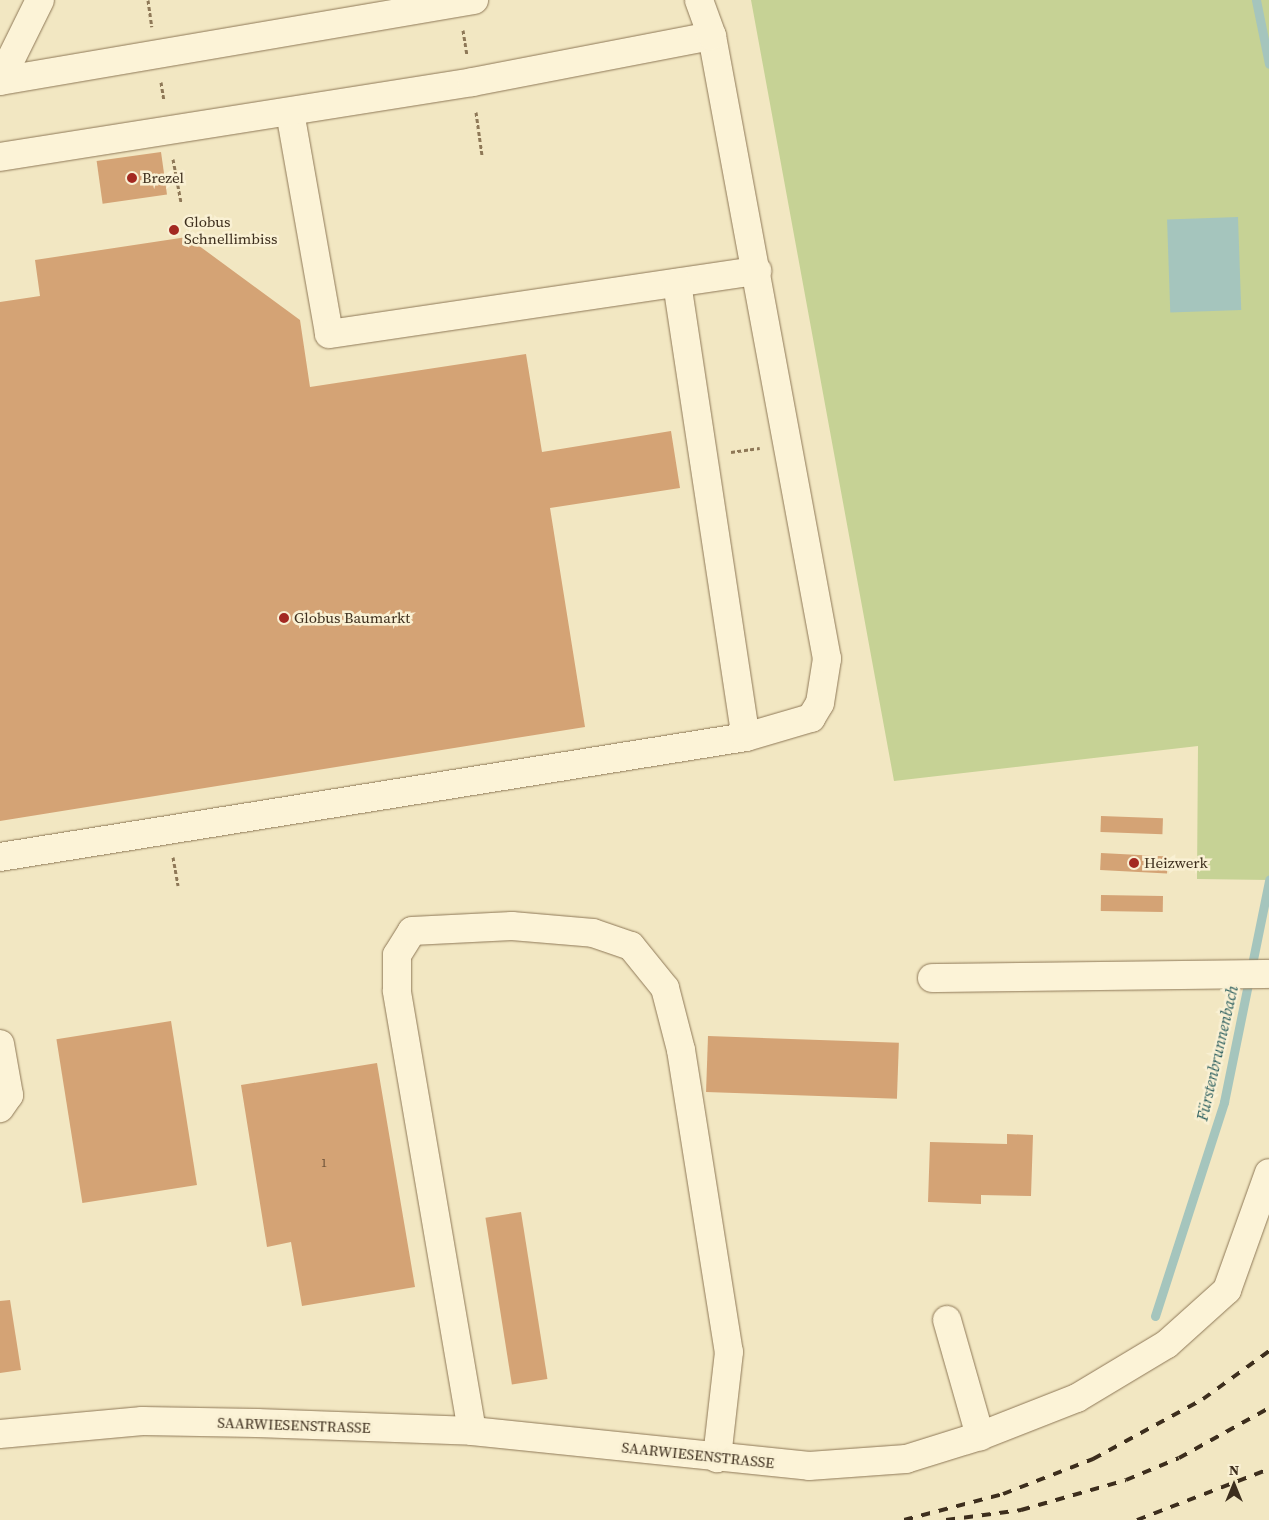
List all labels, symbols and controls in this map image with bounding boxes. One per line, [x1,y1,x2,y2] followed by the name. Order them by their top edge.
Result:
[142,169,184,187] place label: Brezel
[126,172,138,184] marker: Brezel
[184,212,278,247] place label: Globus Schnellimbiss
[168,224,180,236] marker: Globus Schnellimbiss
[294,609,410,627] place label: Globus Baumarkt
[278,612,290,624] marker: Globus Baumarkt
[1144,854,1208,872] place label: Heizwerk
[1128,857,1140,869] marker: Heizwerk
[1192,983,1242,1123] water label: Fürstenbrunnenbach
[321,1157,327,1171] house number: 1
[217,1413,371,1437] street label: SAARWIESENSTRASSE
[621,1438,775,1472] street label: SAARWIESENSTRASSE
[1209,1460,1259,1510] north arrow
[1229,1460,1239,1480] text: N

